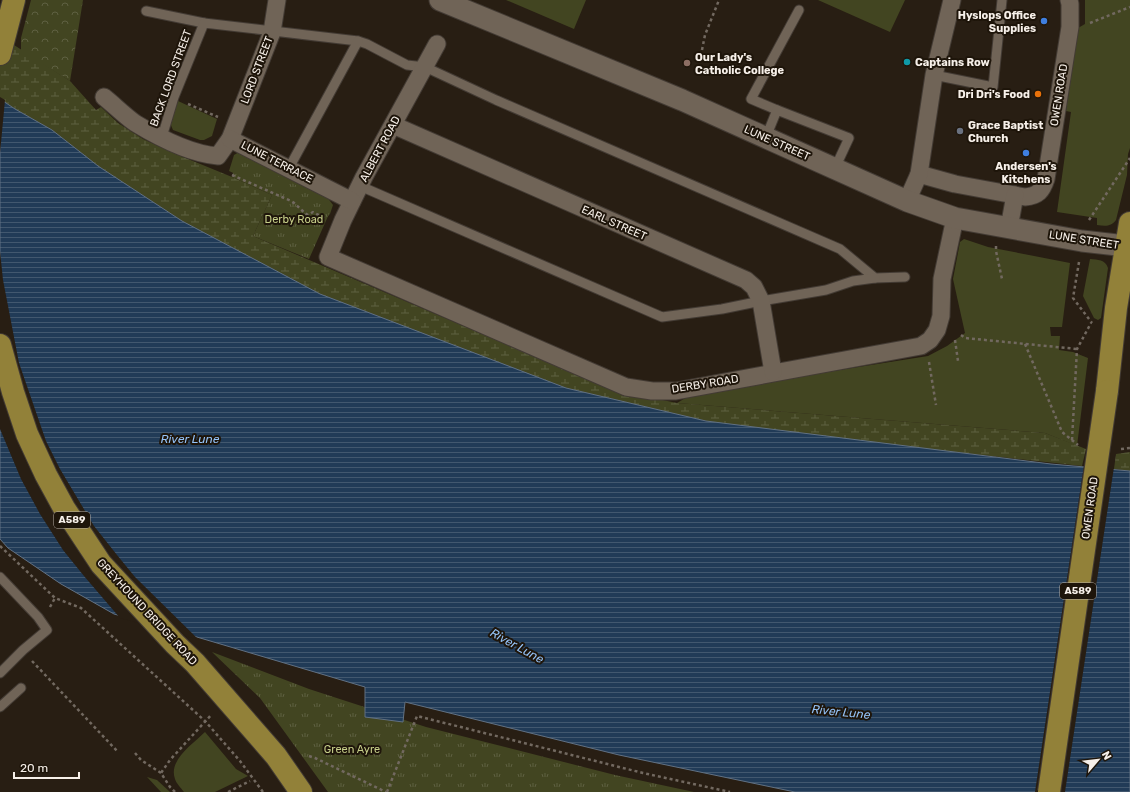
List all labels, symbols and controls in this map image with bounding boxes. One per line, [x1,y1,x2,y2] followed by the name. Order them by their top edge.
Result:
[958,9,1036,35] place label: Hyslops Office Supplies
[1039,16,1049,26] marker: Hyslops Office Supplies
[147,27,195,128] street label: BACK LORD STREET
[238,34,276,105] street label: LORD STREET
[695,51,785,77] place label: Our Lady's Catholic College
[915,56,990,69] place label: Captains Row
[902,57,912,67] marker: Captains Row
[682,58,692,68] marker: Our Lady's Catholic College
[1048,63,1070,127] street label: OWEN ROAD
[958,88,1030,101] place label: Dri Dri's Food
[1033,89,1043,99] marker: Dri Dri's Food
[357,114,403,184] street label: ALBERT ROAD
[968,119,1043,145] place label: Grace Baptist Church
[742,123,813,164] street label: LUNE STREET
[955,126,965,136] marker: Grace Baptist Church
[239,138,315,186] street label: LUNE TERRACE
[1021,148,1031,158] marker: Andersen's Kitchens
[995,160,1057,186] place label: Andersen's Kitchens
[579,203,649,243] street label: EARL STREET
[265,213,323,226] park label: Derby Road
[1048,228,1121,252] street label: LUNE STREET
[671,372,739,396] street label: DERBY ROAD
[161,432,220,446] water label: River Lune
[1079,476,1101,540] street label: OWEN ROAD
[54,512,90,528] road number: A589
[94,556,200,668] street label: GREYHOUND BRIDGE ROAD
[1060,583,1096,599] road number: A589
[488,626,546,667] water label: River Lune
[811,702,871,722] water label: River Lune
[1078,740,1118,780] north arrow
[324,743,380,756] park label: Green Ayre
[1099,749,1114,762] text: N
[14,754,79,780] scale bar
[20,761,48,775] text: 20 m

